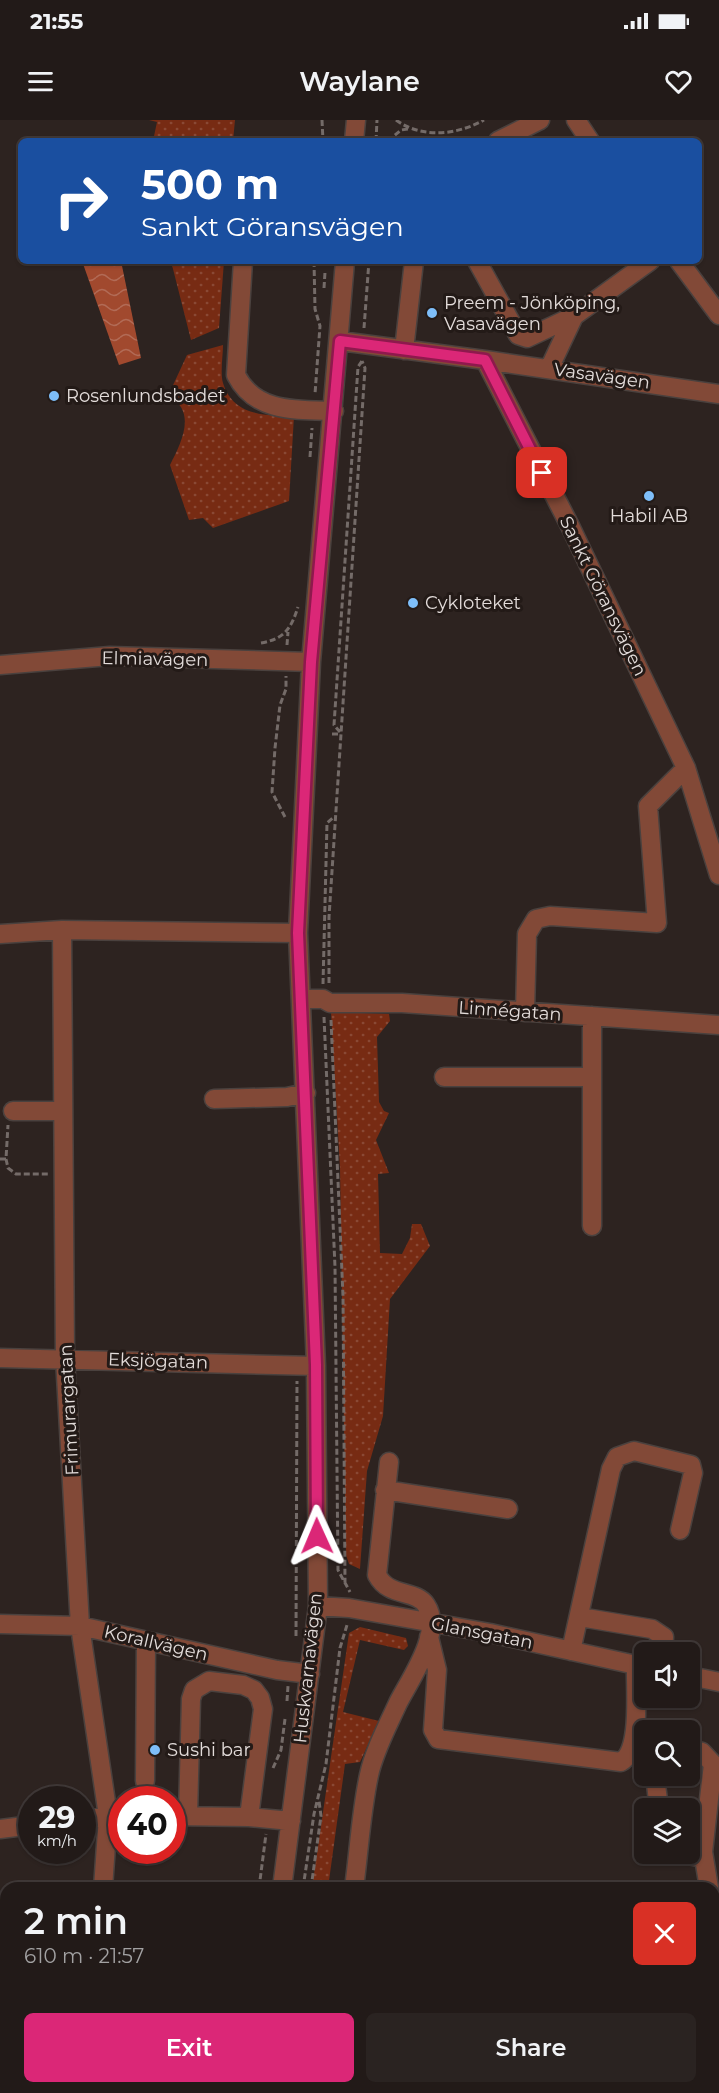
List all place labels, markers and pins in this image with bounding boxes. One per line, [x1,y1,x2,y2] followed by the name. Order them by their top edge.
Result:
[444,292,620,335] place label: Preem - Jönköping, Vasavägen
[425,306,439,320] marker: Preem - Jönköping, Vasavägen
[66,385,225,407] place label: Rosenlundsbadet
[47,389,61,403] marker: Rosenlundsbadet
[516,447,567,498] pin
[642,489,656,503] marker: Habil AB
[610,505,688,527] place label: Habil AB
[425,592,521,614] place label: Cykloteket
[406,596,420,610] marker: Cykloteket
[167,1739,251,1761] place label: Sushi bar
[148,1743,162,1757] marker: Sushi bar

